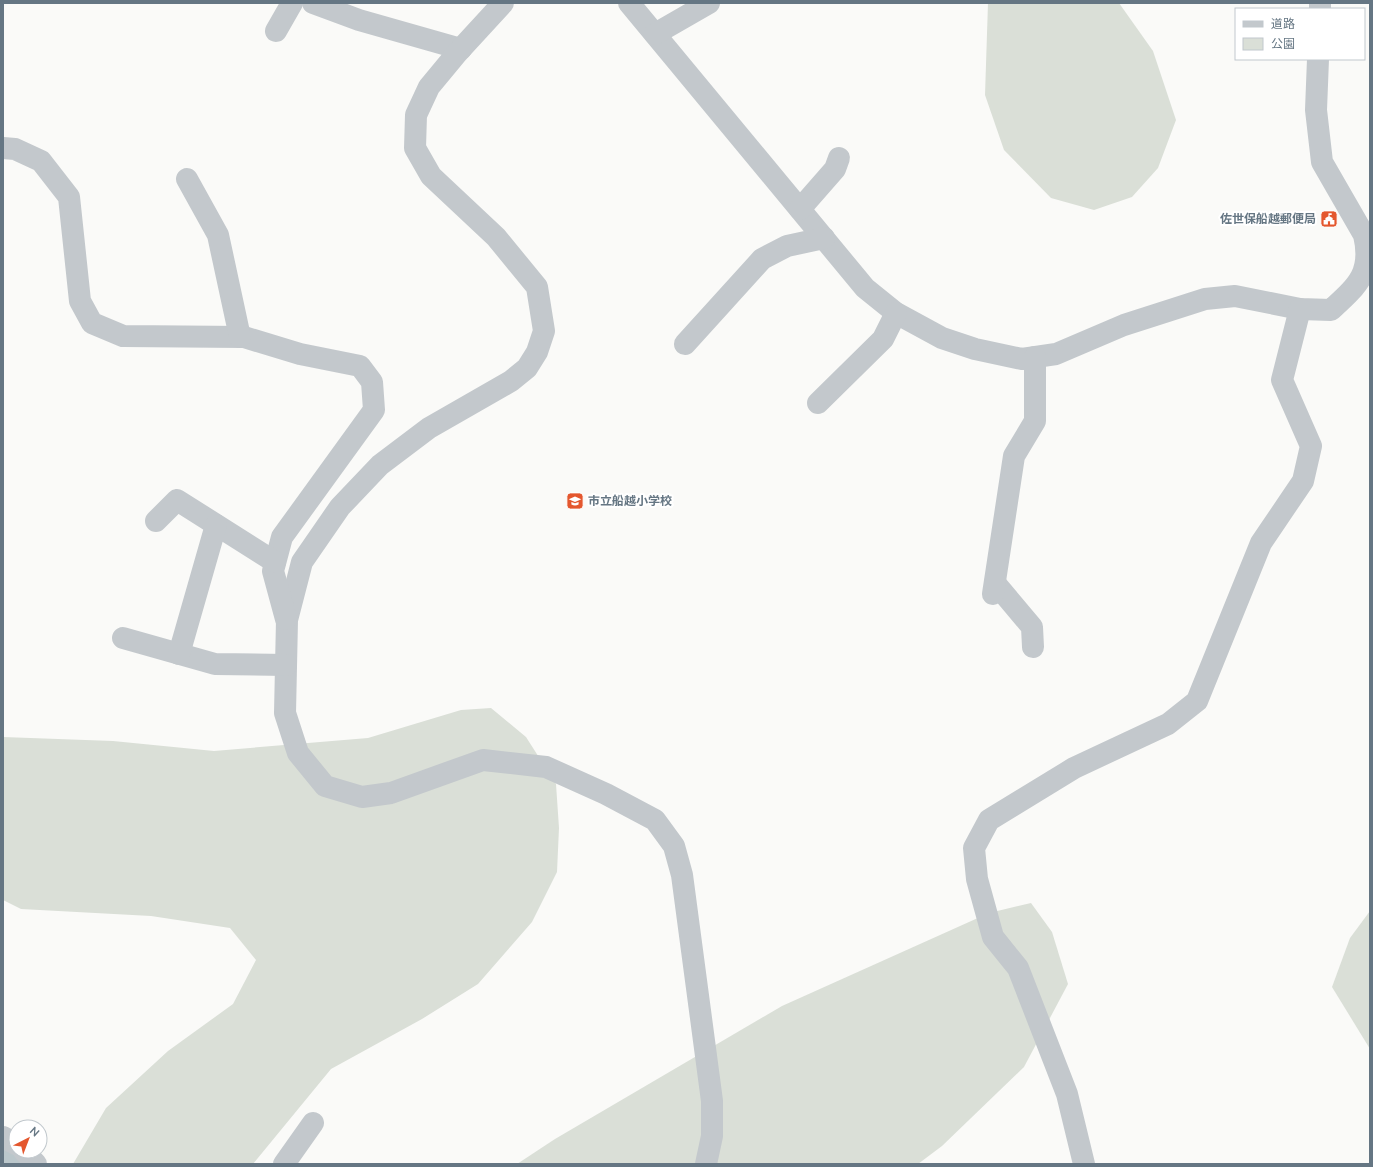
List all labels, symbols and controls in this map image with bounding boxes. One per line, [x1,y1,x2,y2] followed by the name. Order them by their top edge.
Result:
[1235,8,1365,60] legend
[1271,16,1295,32] text: 道路
[1271,36,1295,52] text: 公園
[1319,209,1339,229] public building icon: 佐世保船越郵便局
[1220,211,1316,227] place label: 佐世保船越郵便局
[565,491,585,511] school or university icon: 市立船越小学校
[588,493,672,509] place label: 市立船越小学校
[8,1119,48,1159] north arrow
[26,1124,42,1140] text: N

